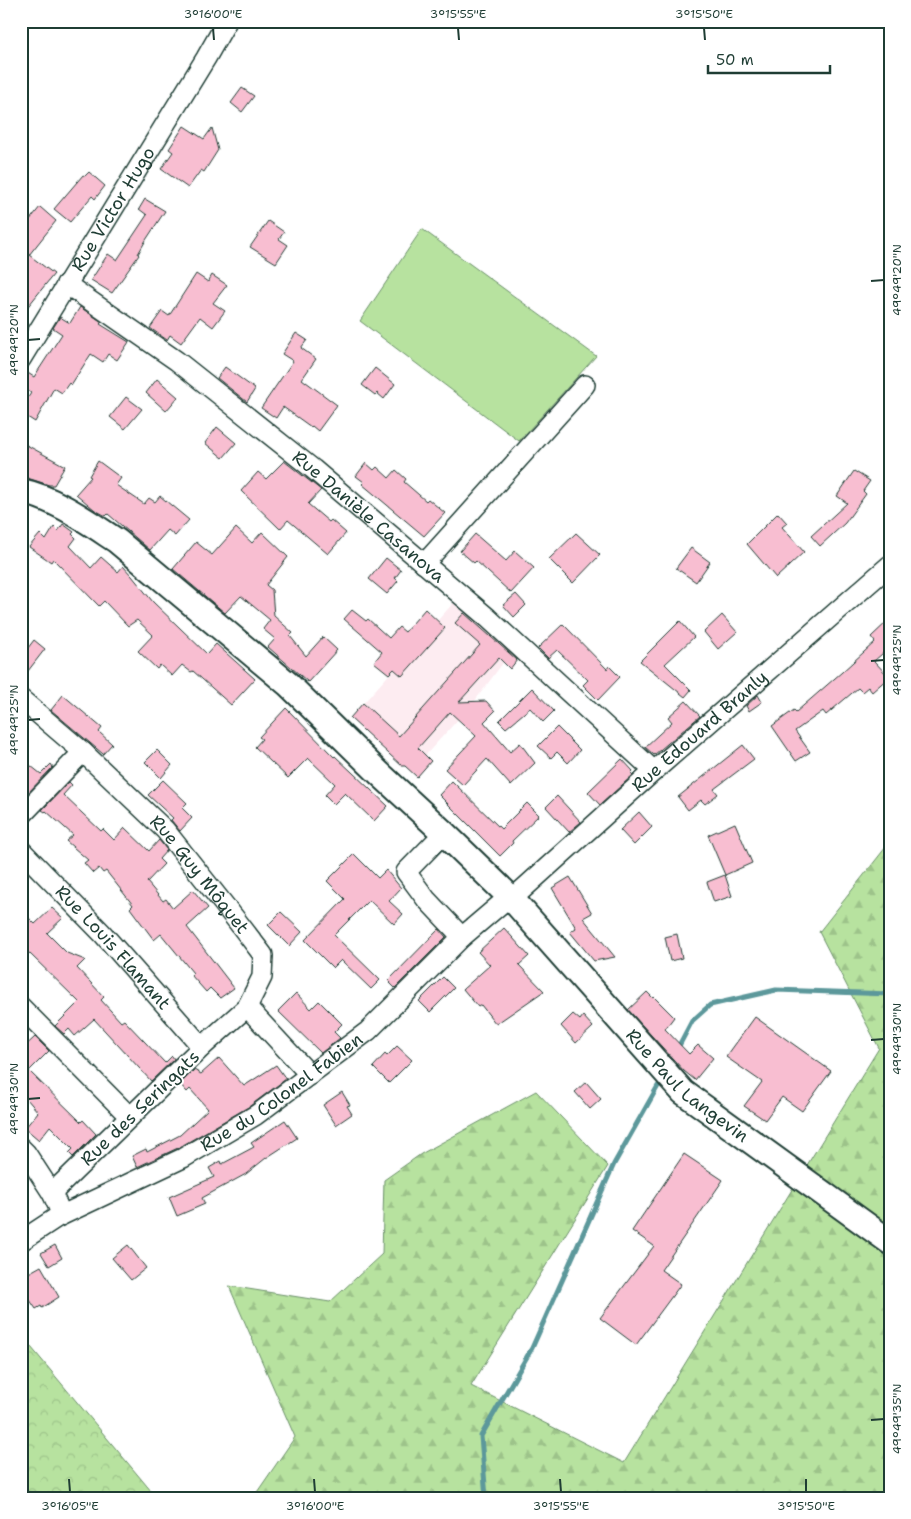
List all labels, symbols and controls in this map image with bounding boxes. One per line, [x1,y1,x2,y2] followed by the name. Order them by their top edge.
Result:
[184,6,242,22] text: 3°16'00"E
[430,6,486,22] text: 3°15'55"E
[675,6,733,22] text: 3°15'50"E
[708,42,831,74] scale bar
[716,50,754,70] text: 50 m
[66,142,161,276] street label: Rue Victor Hugo
[889,244,905,316] text: 49°49'20"N
[6,304,22,376] text: 49°49'20"N
[287,445,450,588] street label: Rue Danièle Casanova
[889,625,905,695] text: 49°49'25"N
[627,665,773,797] street label: Rue Edouard Branly
[6,685,22,755] text: 49°49'25"N
[145,810,255,939] street label: Rue Guy Môquet
[50,880,176,1015] street label: Rue Louis Flamant
[889,1003,905,1075] text: 49°49'30"N
[620,1024,754,1148] street label: Rue Paul Langevin
[196,1027,368,1157] street label: Rue du Colonel Fabien
[75,1045,205,1171] street label: Rue des Seringats
[6,1063,22,1135] text: 49°49'30"N
[889,1384,905,1454] text: 49°49'35"N
[41,1498,99,1514] text: 3°16'05"E
[286,1498,344,1514] text: 3°16'00"E
[533,1498,589,1514] text: 3°15'55"E
[777,1498,835,1514] text: 3°15'50"E

